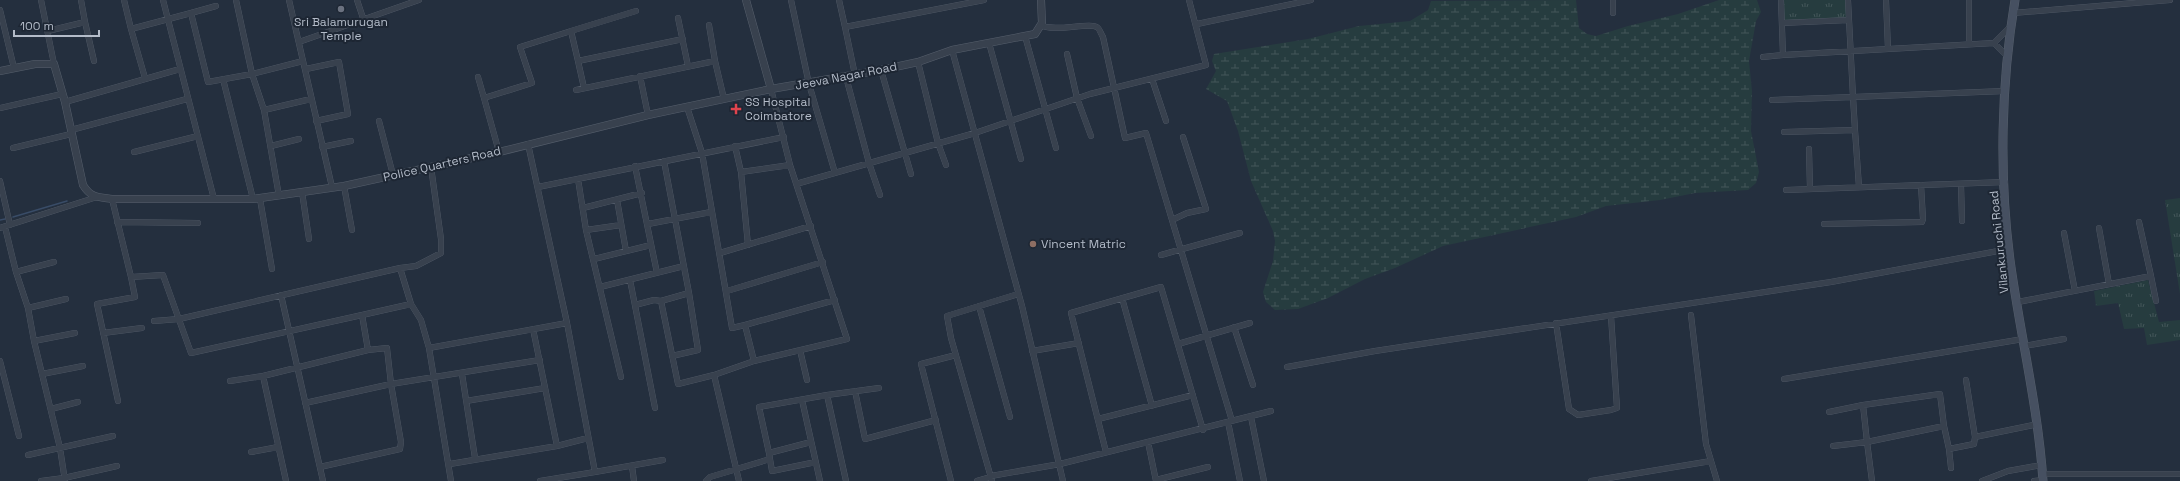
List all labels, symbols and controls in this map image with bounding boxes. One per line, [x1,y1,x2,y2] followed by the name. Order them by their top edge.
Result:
[336,4,346,14] marker: Sri Balamurugan Temple
[14,12,99,38] scale bar
[294,14,388,44] place label: Sri Balamurugan Temple
[20,18,54,34] text: 100 m
[794,58,898,94] street label: Jeeva Nagar Road
[745,94,812,124] place label: SS Hospital Coimbatore
[730,103,742,115] marker: SS Hospital Coimbatore
[382,143,502,185] street label: Police Quarters Road
[1986,190,2012,294] street label: Vilankuruchi Road
[1041,236,1126,252] place label: Vincent Matric
[1028,239,1038,249] marker: Vincent Matric

